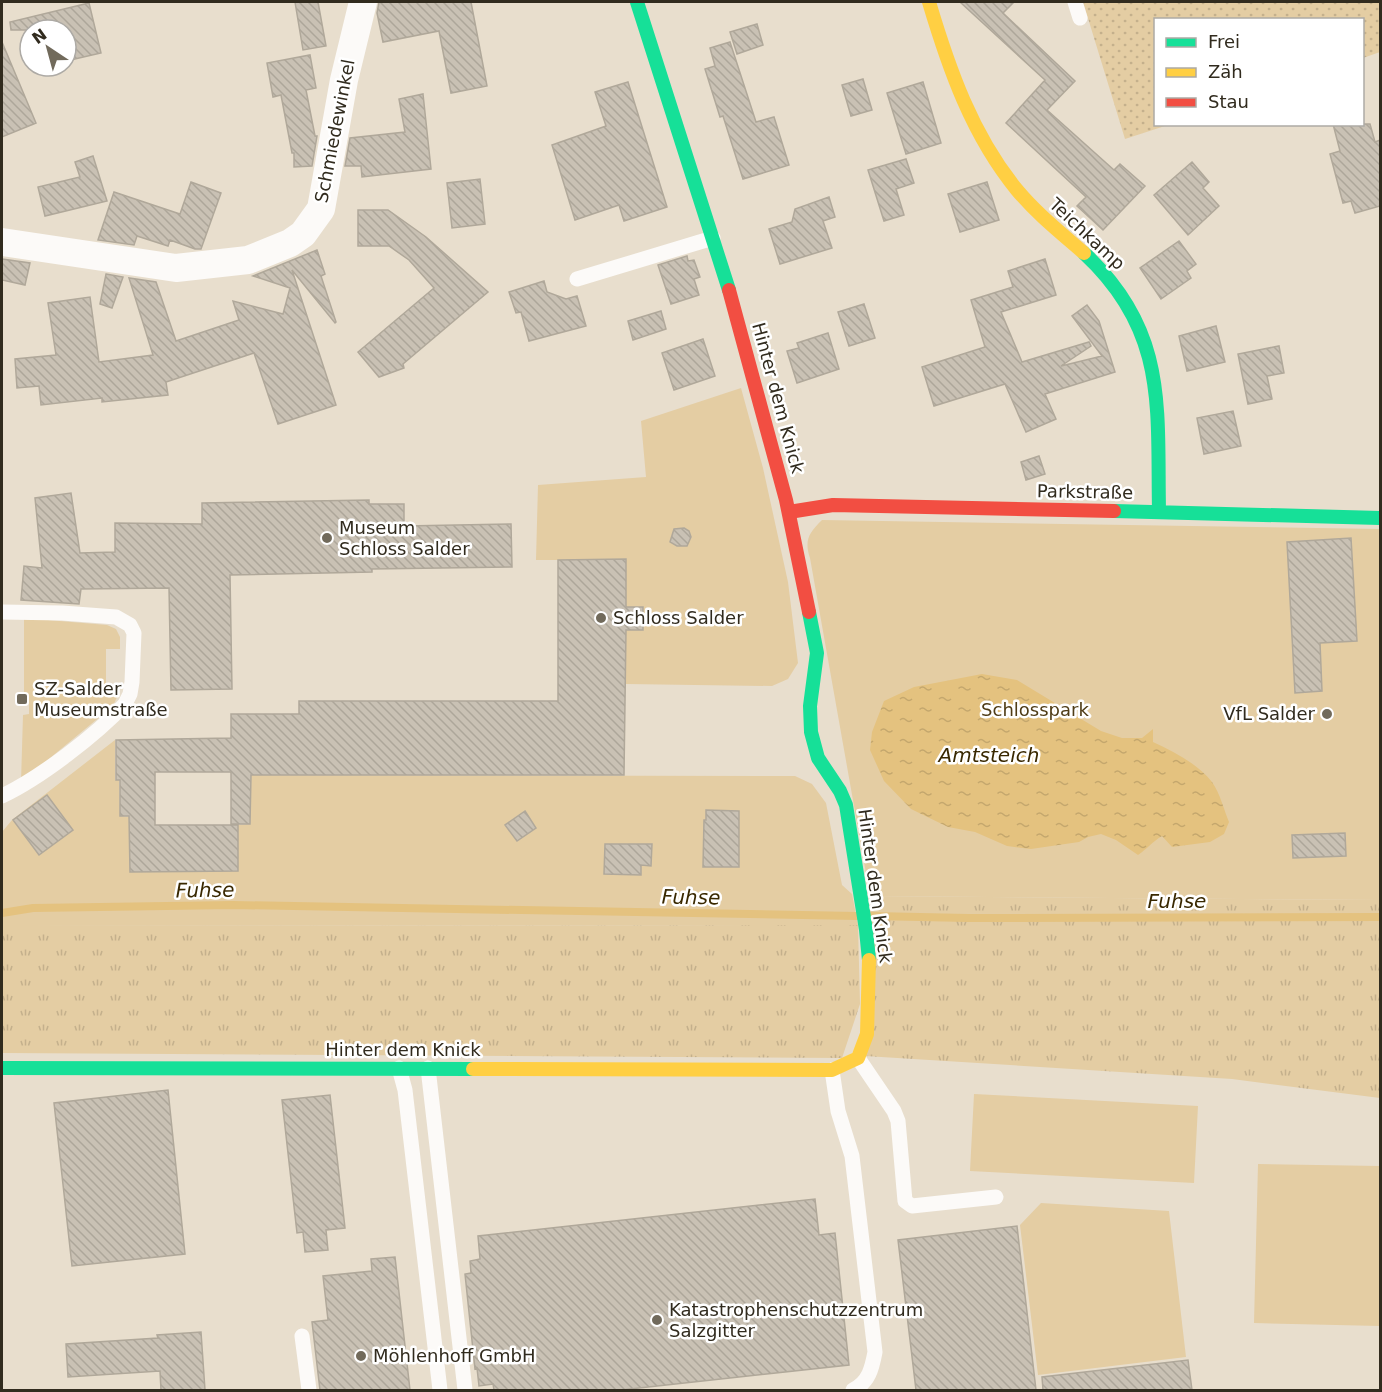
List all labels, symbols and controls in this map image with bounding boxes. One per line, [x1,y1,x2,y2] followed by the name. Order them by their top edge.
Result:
[18,18,78,78] north arrow
[1154,18,1364,126] legend
[28,25,50,48] text: N
[1208,31,1240,52] text: Frei
[310,57,359,204] street label: Schmiedewinkel
[1208,61,1243,82] text: Zäh
[1208,91,1249,112] text: Stau
[1045,193,1129,274] street label: Teichkamp
[748,320,809,476] street label: Hinter dem Knick
[1037,480,1133,503] street label: Parkstraße
[339,517,470,559] place label: Museum Schloss Salder
[320,531,334,545] marker: Museum Schloss Salder
[613,607,744,628] place label: Schloss Salder
[594,611,608,625] marker: Schloss Salder
[34,678,168,720] place label: SZ-Salder Museumstraße
[15,692,29,706] marker: SZ-Salder Museumstraße
[981,699,1089,720] park label: Schlosspark
[1223,703,1316,724] place label: VfL Salder
[1320,707,1334,721] marker: VfL Salder
[937,743,1039,767] water label: Amtsteich
[854,807,897,965] street label: Hinter dem Knick
[175,877,235,903] water label: Fuhse
[661,884,721,910] water label: Fuhse
[1148,889,1206,913] water label: Fuhse
[325,1039,481,1060] street label: Hinter dem Knick
[669,1299,923,1341] place label: Katastrophenschutzzentrum Salzgitter
[650,1313,664,1327] marker: Katastrophenschutzzentrum Salzgitter
[373,1345,535,1366] place label: Möhlenhoff GmbH
[354,1349,368,1363] marker: Möhlenhoff GmbH

